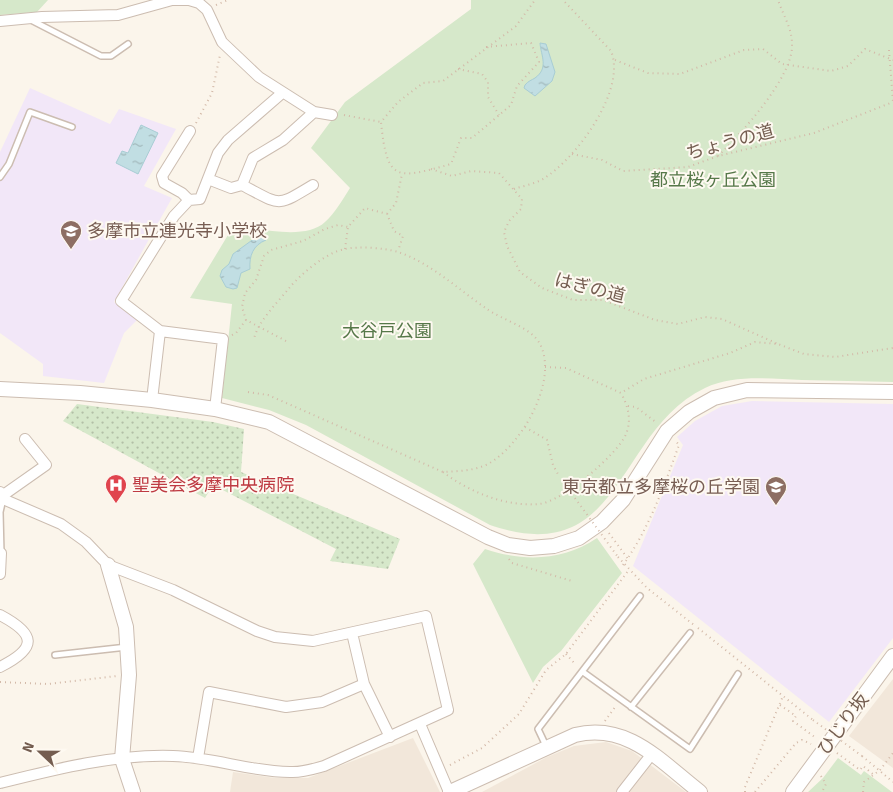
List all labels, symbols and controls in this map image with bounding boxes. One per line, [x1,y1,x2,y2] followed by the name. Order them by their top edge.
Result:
[684,120,776,164] street label: ちょうの道
[650,169,776,191] park label: 都立桜ヶ丘公園
[59,219,83,250] school or university icon: 多摩市立連光寺小学校
[87,220,267,242] place label: 多摩市立連光寺小学校
[552,269,628,307] street label: はぎの道
[342,320,432,342] park label: 大谷戸公園
[104,473,128,504] hospital icon: 聖美会多摩中央病院
[132,474,294,496] place label: 聖美会多摩中央病院
[764,475,788,506] school or university icon: 東京都立多摩桜の丘学園
[562,476,760,498] place label: 東京都立多摩桜の丘学園
[813,689,873,759] street label: ひじり坂
[15,727,65,777] north arrow
[19,740,38,755] text: N

